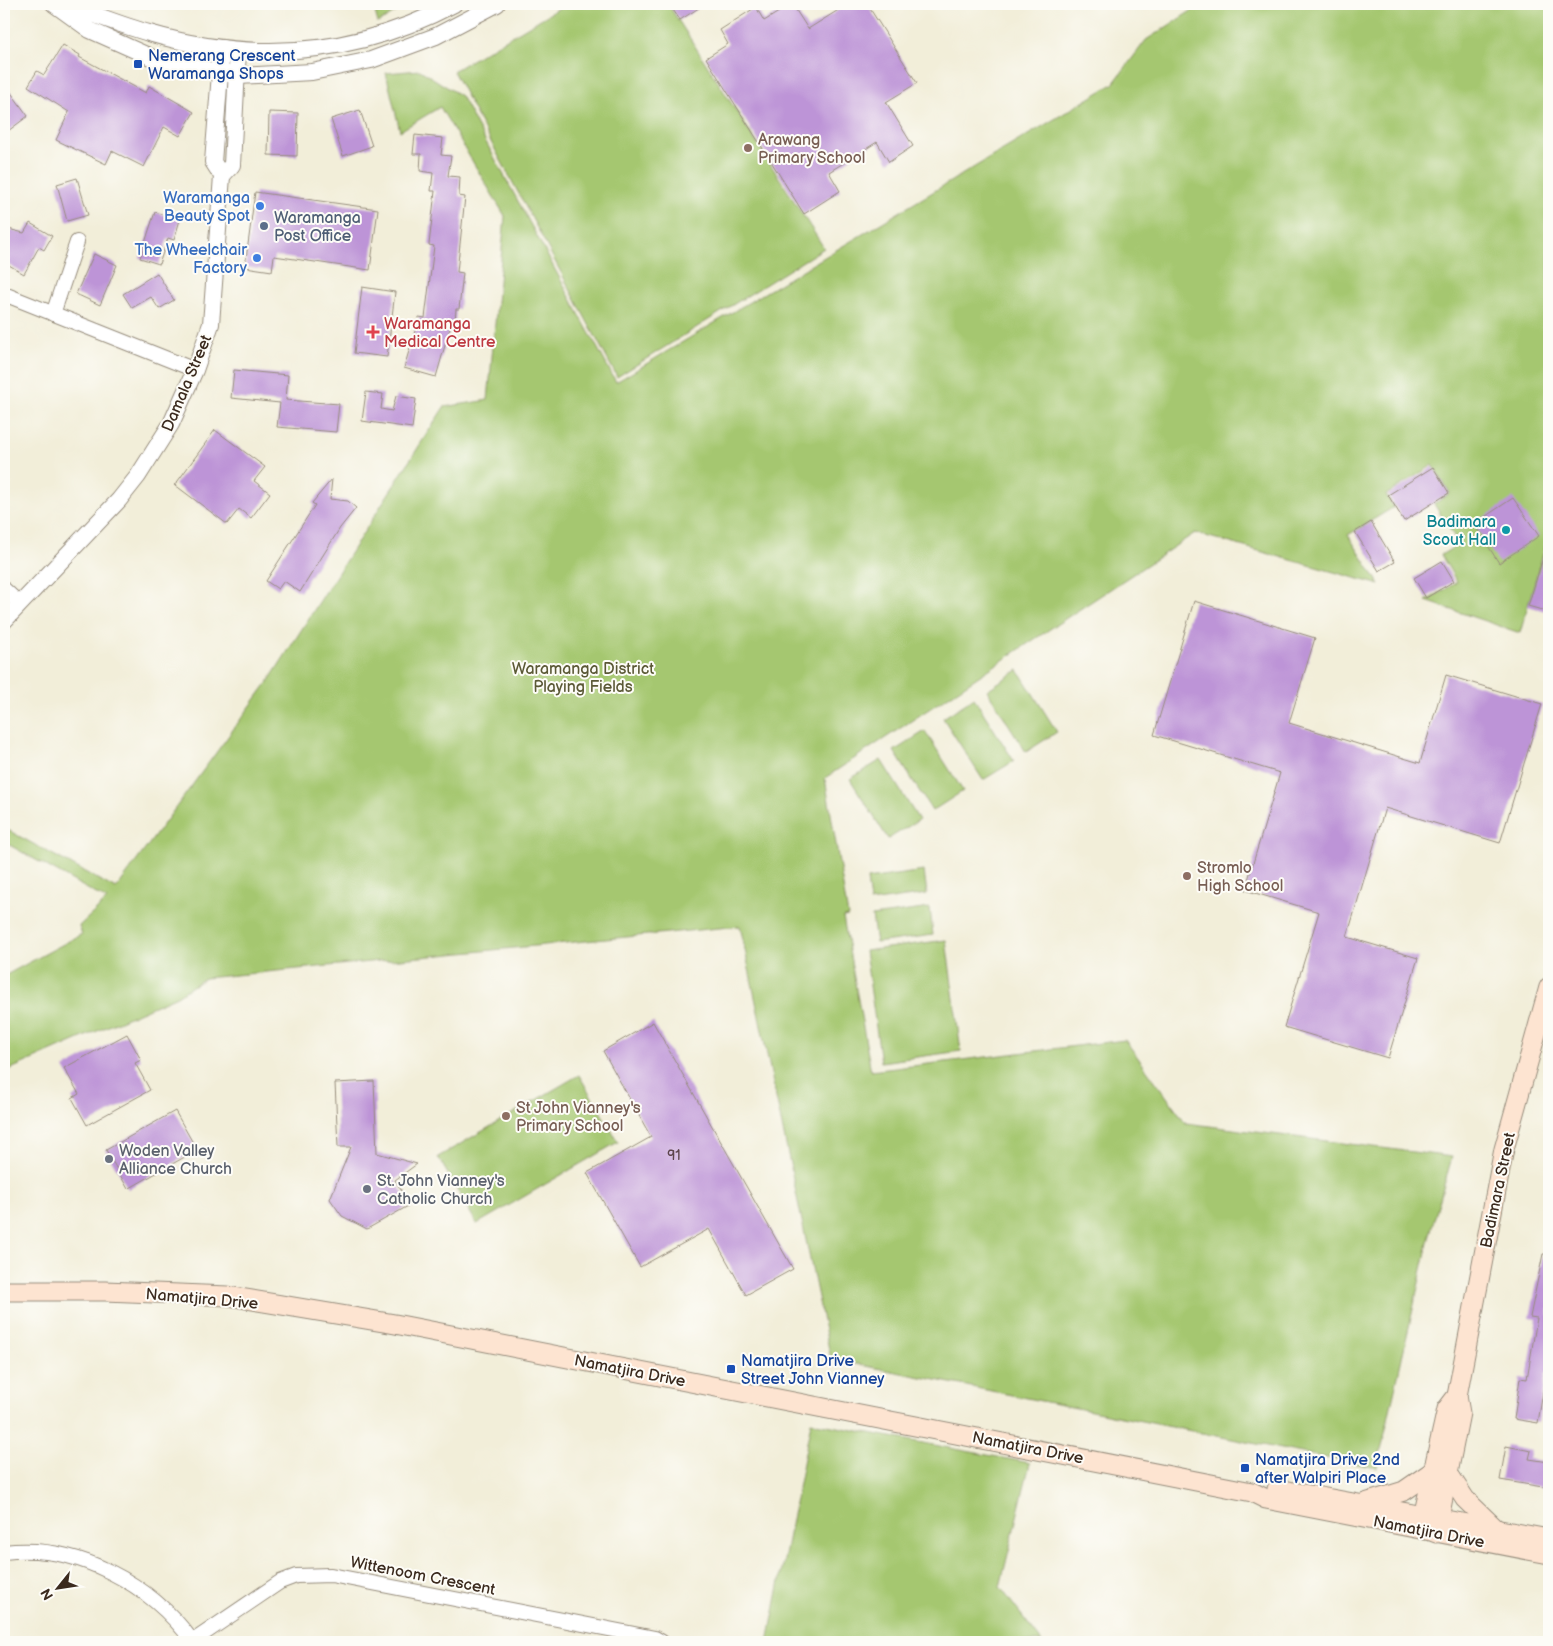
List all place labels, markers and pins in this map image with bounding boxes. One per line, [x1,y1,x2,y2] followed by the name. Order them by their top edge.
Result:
[148,47,296,84] place label: Nemerang Crescent Waramanga Shops
[132,58,144,70] marker: Nemerang Crescent Waramanga Shops
[758,131,865,168] place label: Arawang Primary School
[742,142,754,154] marker: Arawang Primary School
[163,189,250,226] place label: Waramanga Beauty Spot
[254,200,266,212] marker: Waramanga Beauty Spot
[274,209,361,246] place label: Waramanga Post Office
[258,220,270,232] marker: Waramanga Post Office
[135,241,248,278] place label: The Wheelchair Factory
[251,252,263,264] marker: The Wheelchair Factory
[384,315,496,352] place label: Waramanga Medical Centre
[366,325,380,339] marker: Waramanga Medical Centre
[1423,513,1496,550] place label: Badimara Scout Hall
[1500,524,1512,536] marker: Badimara Scout Hall
[1197,859,1283,896] place label: Stromlo High School
[1181,870,1193,882] marker: Stromlo High School
[516,1099,641,1136] place label: St John Vianney's Primary School
[500,1110,512,1122] marker: St John Vianney's Primary School
[119,1142,232,1179] place label: Woden Valley Alliance Church
[103,1153,115,1165] marker: Woden Valley Alliance Church
[377,1172,505,1209] place label: St. John Vianney's Catholic Church
[361,1183,373,1195] marker: St. John Vianney's Catholic Church
[741,1352,885,1389] place label: Namatjira Drive Street John Vianney
[725,1363,737,1375] marker: Namatjira Drive Street John Vianney
[1255,1451,1400,1488] place label: Namatjira Drive 2nd after Walpiri Place
[1239,1462,1251,1474] marker: Namatjira Drive 2nd after Walpiri Place

